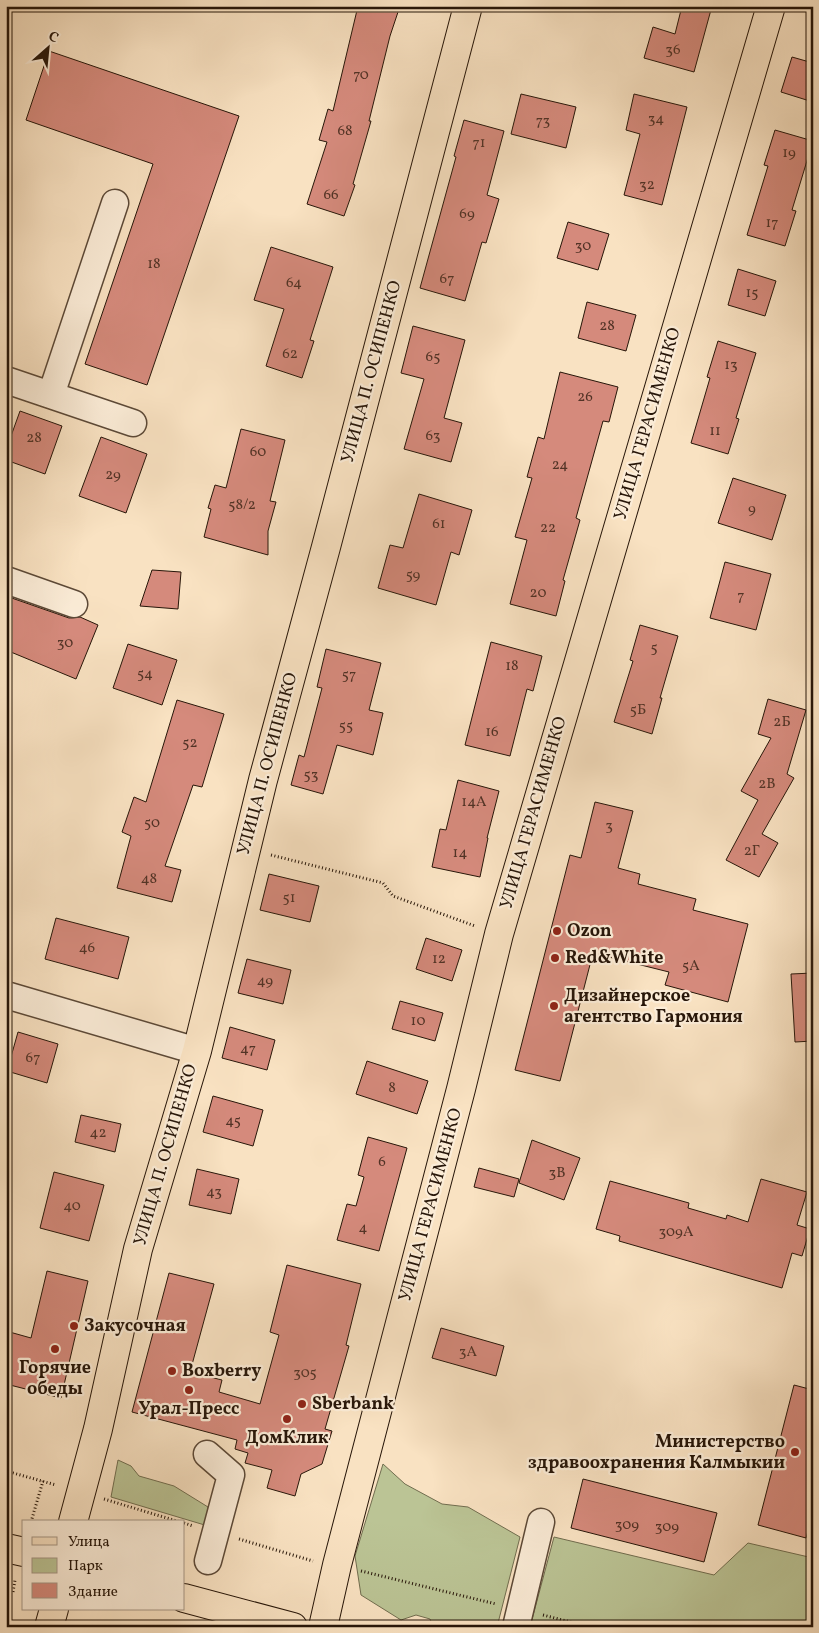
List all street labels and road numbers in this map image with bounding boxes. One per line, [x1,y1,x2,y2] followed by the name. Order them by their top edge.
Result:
[336,278,408,466] street label: УЛИЦА П. ОСИПЕНКО
[608,325,688,523] street label: УЛИЦА ГЕРАСИМЕНКО
[232,670,304,858] street label: УЛИЦА П. ОСИПЕНКО
[494,714,574,912] street label: УЛИЦА ГЕРАСИМЕНКО
[128,1061,204,1249] street label: УЛИЦА П. ОСИПЕНКО
[393,1105,469,1305] street label: УЛИЦА ГЕРАСИМЕНКО

